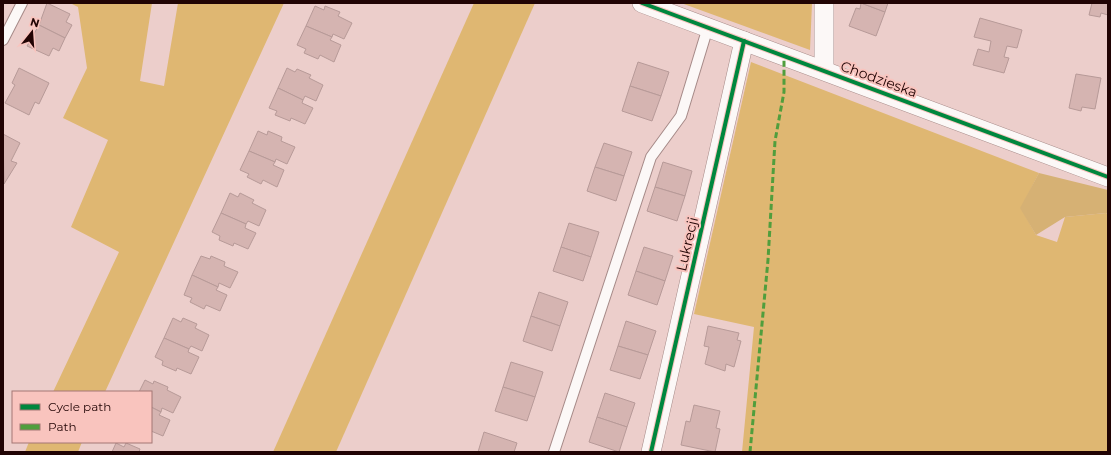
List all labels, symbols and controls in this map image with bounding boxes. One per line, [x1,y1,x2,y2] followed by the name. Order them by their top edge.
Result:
[12,12,52,52] north arrow
[29,14,41,30] text: N
[838,57,920,101] street label: Chodzieska
[672,215,702,273] street label: Lukrecji
[12,391,152,443] legend
[48,399,111,414] text: Cycle path
[48,419,77,434] text: Path

